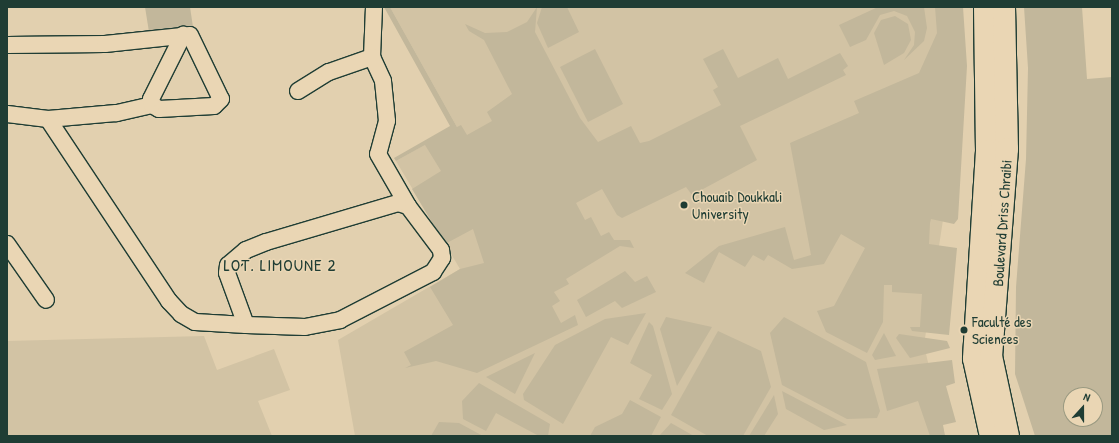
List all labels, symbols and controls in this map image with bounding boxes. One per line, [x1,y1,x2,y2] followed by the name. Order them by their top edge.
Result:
[989,159,1015,287] street label: Boulevard Driss Chraibi
[692,187,782,222] place label: Chouaib Doukkali University
[679,200,689,210] marker: Chouaib Doukkali University
[224,255,336,275] district label: LOT. LIMOUNE 2
[972,312,1031,347] place label: Faculté des Sciences
[959,325,969,335] marker: Faculté des Sciences
[1063,387,1103,427] north arrow
[1082,389,1092,404] text: N

